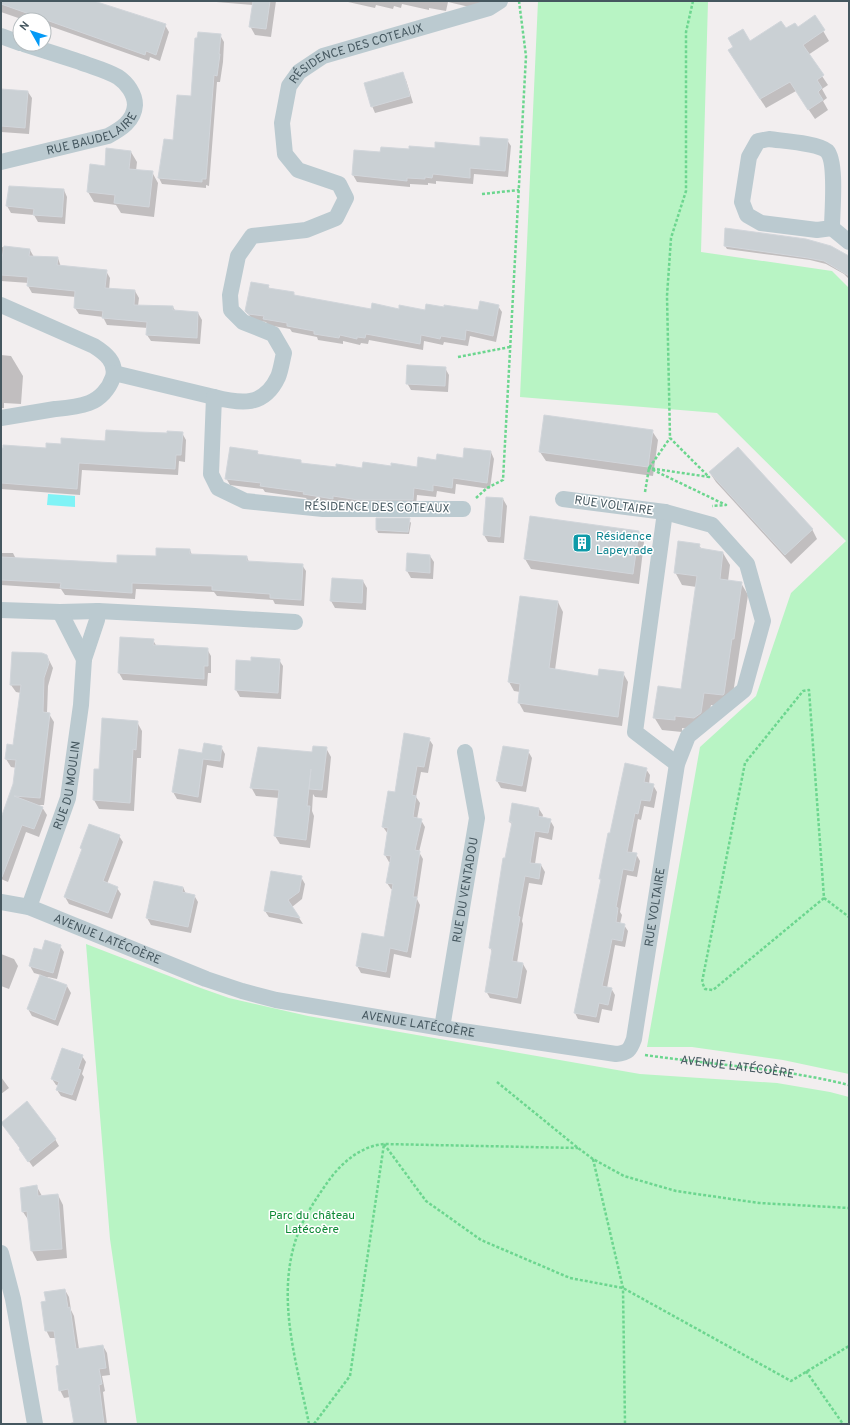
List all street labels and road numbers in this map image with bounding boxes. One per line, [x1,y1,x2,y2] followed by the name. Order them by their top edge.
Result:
[286,20,425,87] street label: RÉSIDENCE DES COTEAUX
[45,110,142,160] street label: RUE BAUDELAIRE
[573,493,654,519] street label: RUE VOLTAIRE
[304,499,450,517] street label: RÉSIDENCE DES COTEAUX
[50,740,85,832] street label: RUE DU MOULIN
[449,836,483,944] street label: RUE DU VENTADOU
[642,867,670,948] street label: RUE VOLTAIRE
[51,911,163,969] street label: AVENUE LATÉCOÈRE
[360,1008,476,1042] street label: AVENUE LATÉCOÈRE
[679,1053,795,1083] street label: AVENUE LATÉCOÈRE

